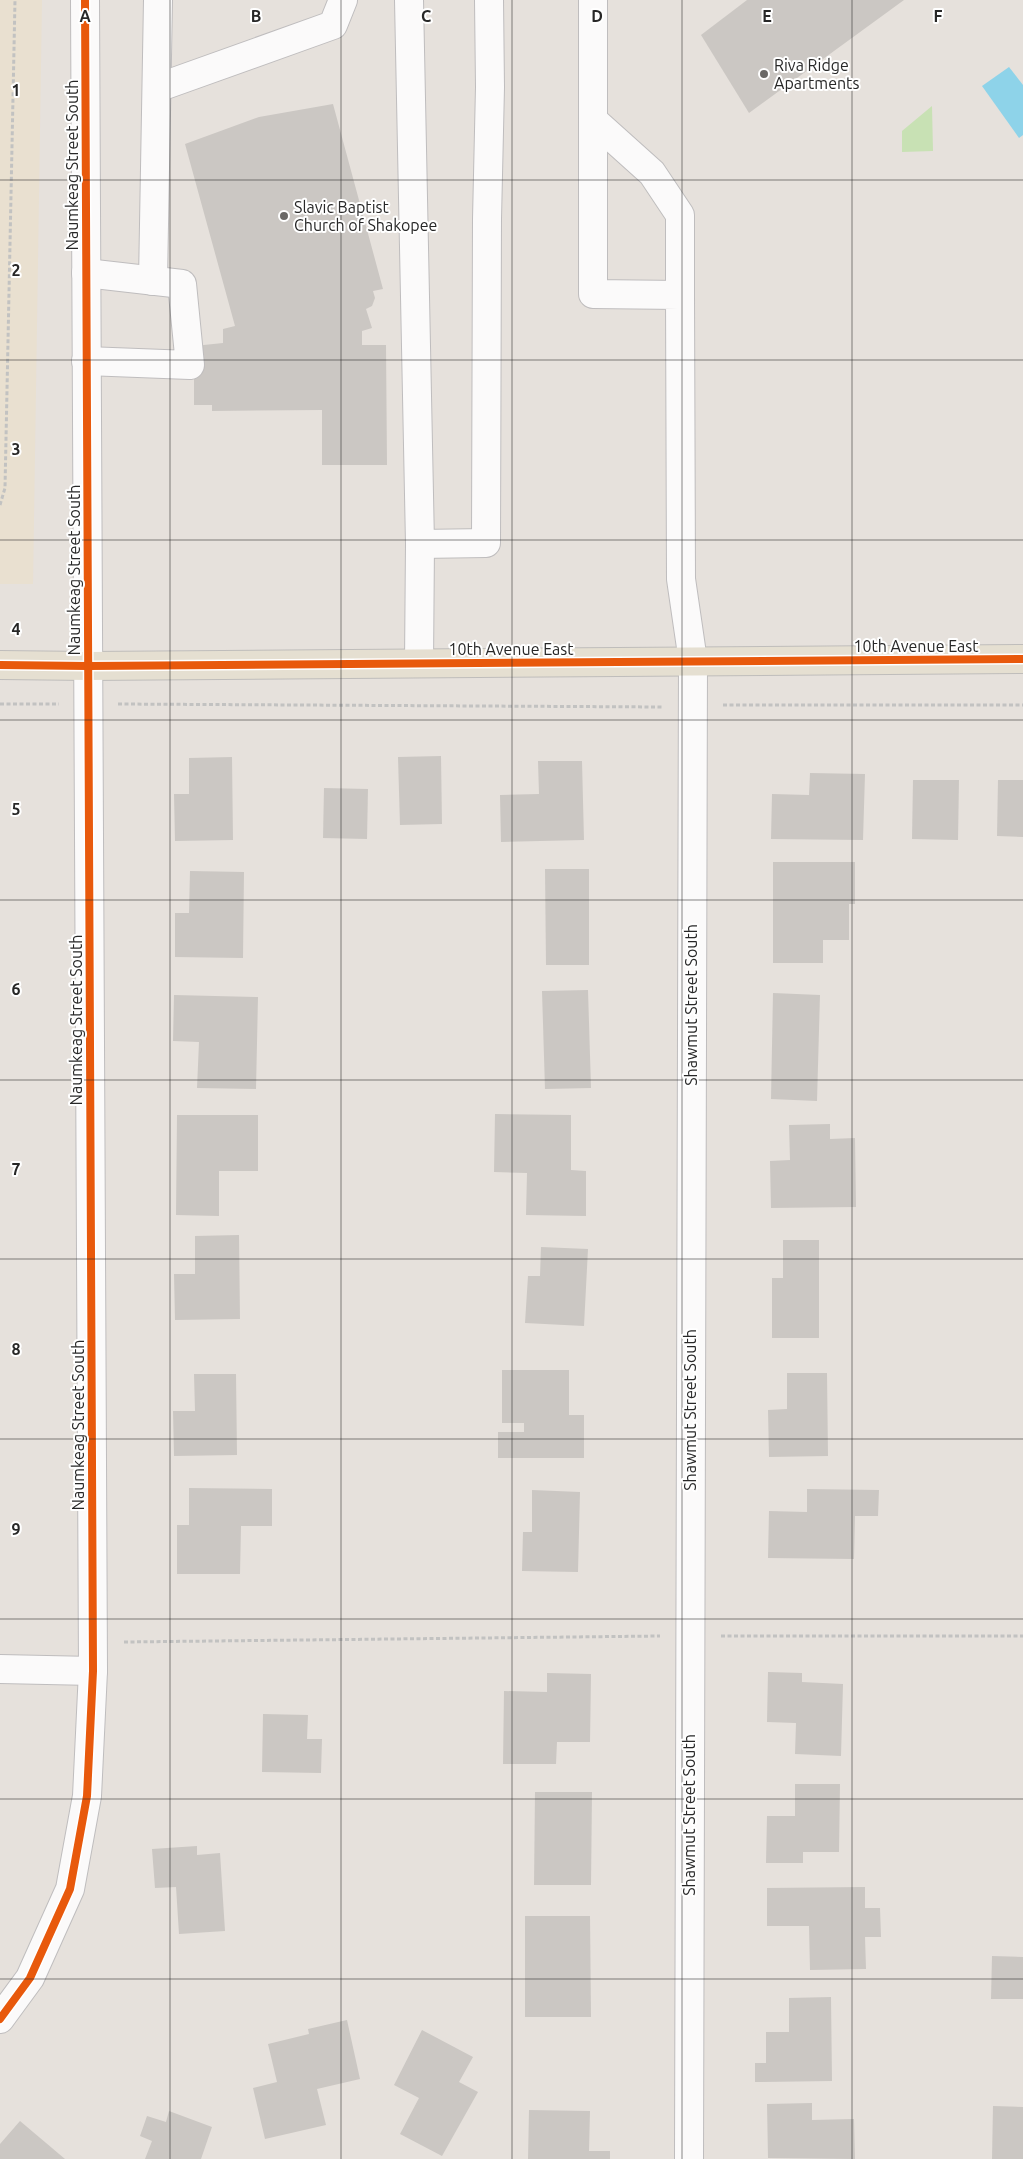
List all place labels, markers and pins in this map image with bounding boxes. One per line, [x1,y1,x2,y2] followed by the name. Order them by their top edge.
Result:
[774,56,859,92] place label: Riva Ridge Apartments
[758,68,770,80] marker: Riva Ridge Apartments
[294,198,437,234] place label: Slavic Baptist Church of Shakopee
[278,210,290,222] marker: Slavic Baptist Church of Shakopee

